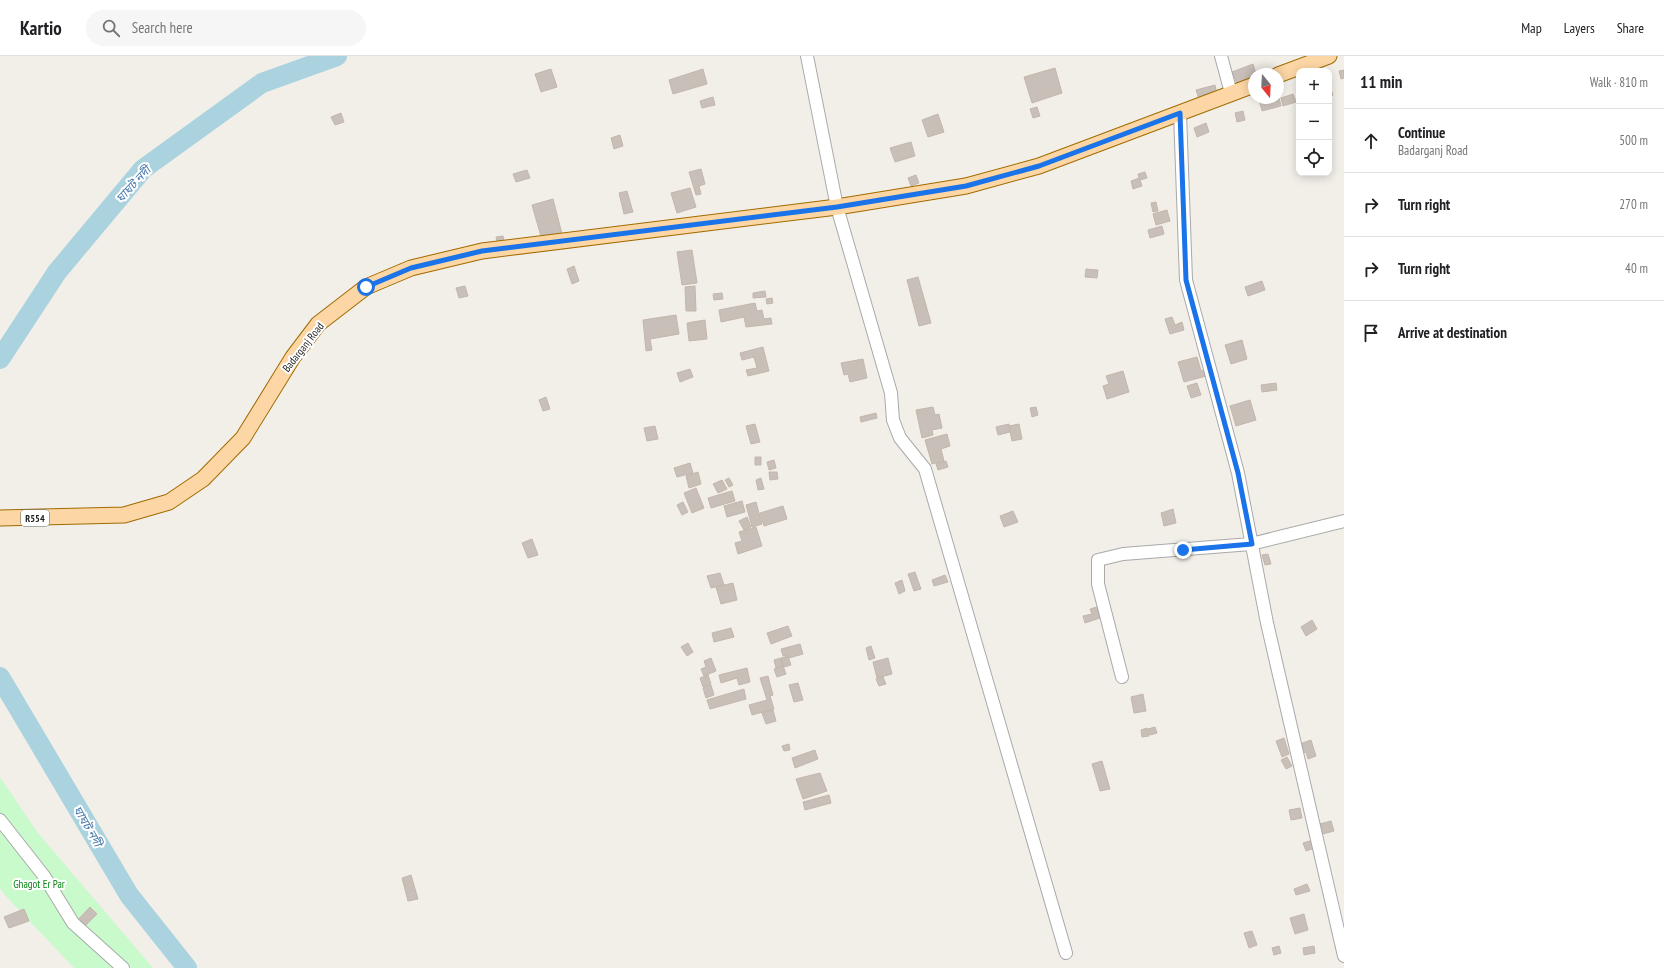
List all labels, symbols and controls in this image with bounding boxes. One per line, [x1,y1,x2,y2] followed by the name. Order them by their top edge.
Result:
[86,10,366,46] search box
[20,16,62,40] text: Kartio
[100,17,122,39] icon: search
[132,18,193,37] text: Search here
[1521,19,1542,37] text: Map
[1564,19,1595,37] text: Layers
[1617,19,1644,37] text: Share
[1248,68,1284,104] north arrow
[1296,68,1332,176] map controls
[1296,68,1332,104] button: +
[1360,71,1402,93] text: 11 min
[1590,74,1648,91] text: Walk · 810 m
[1296,104,1332,140] button: −
[1398,123,1445,142] text: Continue
[1360,130,1382,152] icon: ahead
[1619,132,1648,149] text: 500 m
[1296,140,1332,176] button: locate
[1398,142,1468,159] text: Badarganj Road
[112,161,155,205] water label: ঘাঘট নদী
[1360,194,1382,216] icon: right
[1398,195,1450,214] text: Turn right
[1619,196,1648,213] text: 270 m
[1360,258,1382,280] icon: right
[1398,259,1450,278] text: Turn right
[1625,260,1648,277] text: 40 m
[357,278,375,296] route start
[279,319,327,375] street label: Badarganj Road
[1360,322,1382,344] icon: arrive
[1398,323,1507,342] text: Arrive at destination
[21,510,49,526] road number: R554
[1174,541,1192,559] route end
[70,803,107,851] water label: ঘাঘট নদী
[13,877,65,891] park label: Ghagot Er Par

